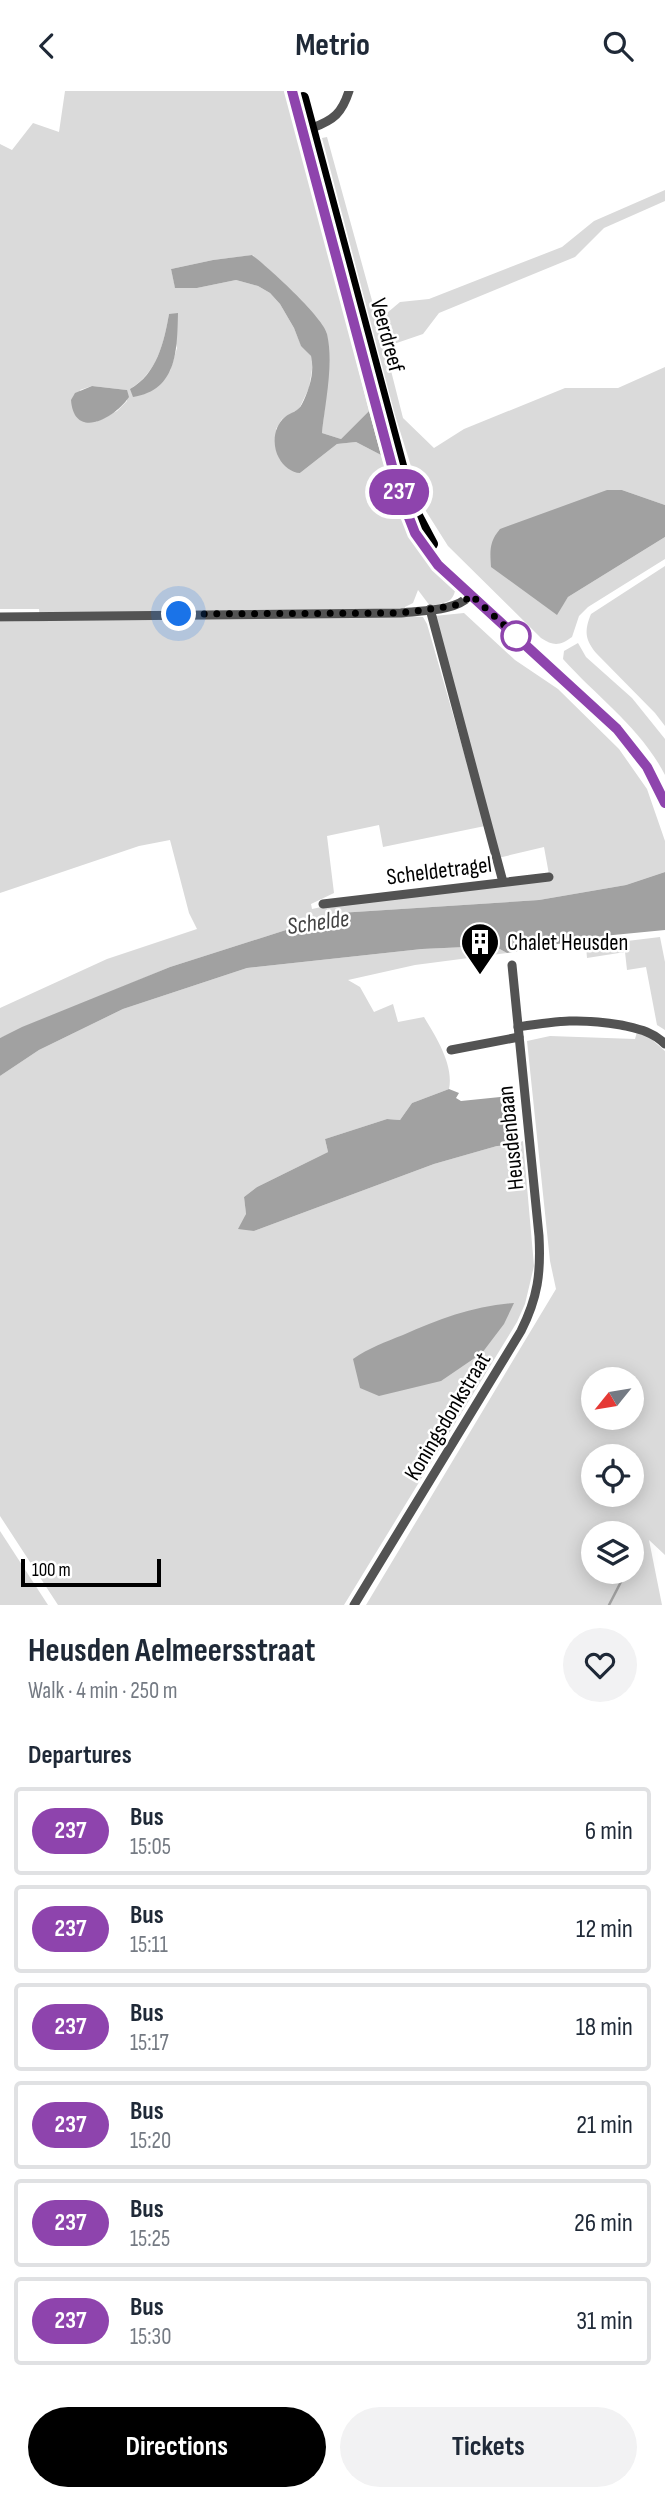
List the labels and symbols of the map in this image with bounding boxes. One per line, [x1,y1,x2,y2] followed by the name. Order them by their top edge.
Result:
[364,295,410,376] street label: Veerdreef
[359,469,439,515] line badge: 237
[161,596,196,631] your location
[501,621,531,651] unlabelled marker
[385,851,493,891] street label: Scheldetragel
[285,904,351,941] water label: Schelde
[459,921,501,976] building icon: Chalet Heusden
[507,929,628,957] place label: Chalet Heusden
[492,1084,530,1191] street label: Heusdenbaan
[399,1347,497,1486] street label: Koningsdonkstraat
[581,1367,644,1430] north arrow
[21,1556,161,1588] scale bar

